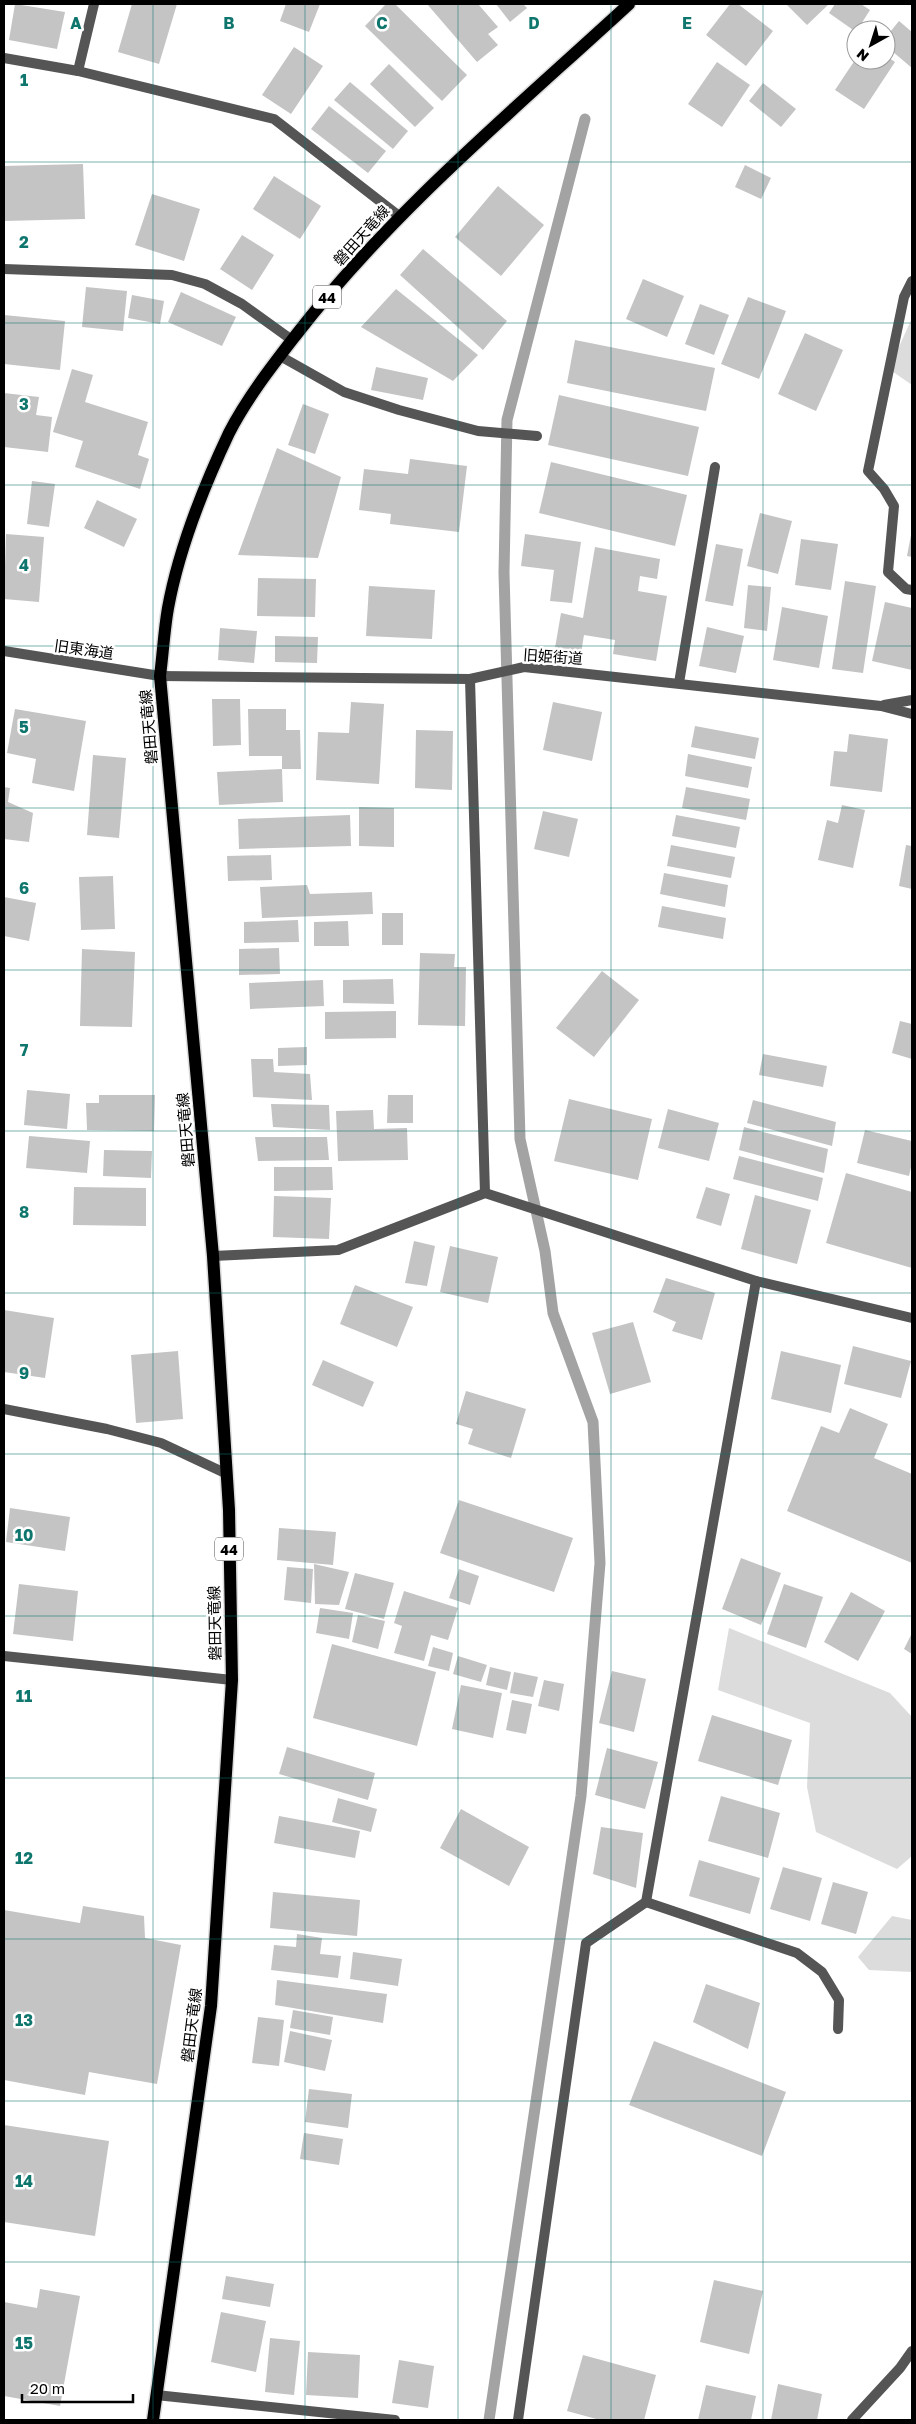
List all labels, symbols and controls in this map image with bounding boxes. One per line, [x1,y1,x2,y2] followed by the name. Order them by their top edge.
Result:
[70,13,82,33] text: A
[223,13,235,33] text: B
[376,13,388,33] text: C
[528,13,540,33] text: D
[682,13,692,33] text: E
[846,20,896,70] north arrow
[853,46,872,65] text: N
[20,70,28,90] text: 1
[329,201,393,269] street label: 磐田天竜線
[19,232,29,252] text: 2
[313,286,341,308] road number: 44
[19,394,29,414] text: 3
[19,555,29,575] text: 4
[53,636,115,662] street label: 旧東海道
[522,645,584,667] street label: 旧姫街道
[136,689,160,765] street label: 磐田天竜線
[19,717,29,737] text: 5
[19,878,29,898] text: 6
[20,1040,29,1060] text: 7
[173,1092,197,1168] street label: 磐田天竜線
[19,1202,29,1222] text: 8
[19,1363,29,1383] text: 9
[15,1525,33,1545] text: 10
[215,1538,243,1560] road number: 44
[204,1585,224,1661] street label: 磐田天竜線
[16,1686,32,1706] text: 11
[15,1848,33,1868] text: 12
[177,1987,205,2063] street label: 磐田天竜線
[15,2010,33,2030] text: 13
[15,2171,33,2191] text: 14
[15,2333,33,2353] text: 15
[22,2372,134,2404] scale bar
[30,2379,65,2397] text: 20 m

